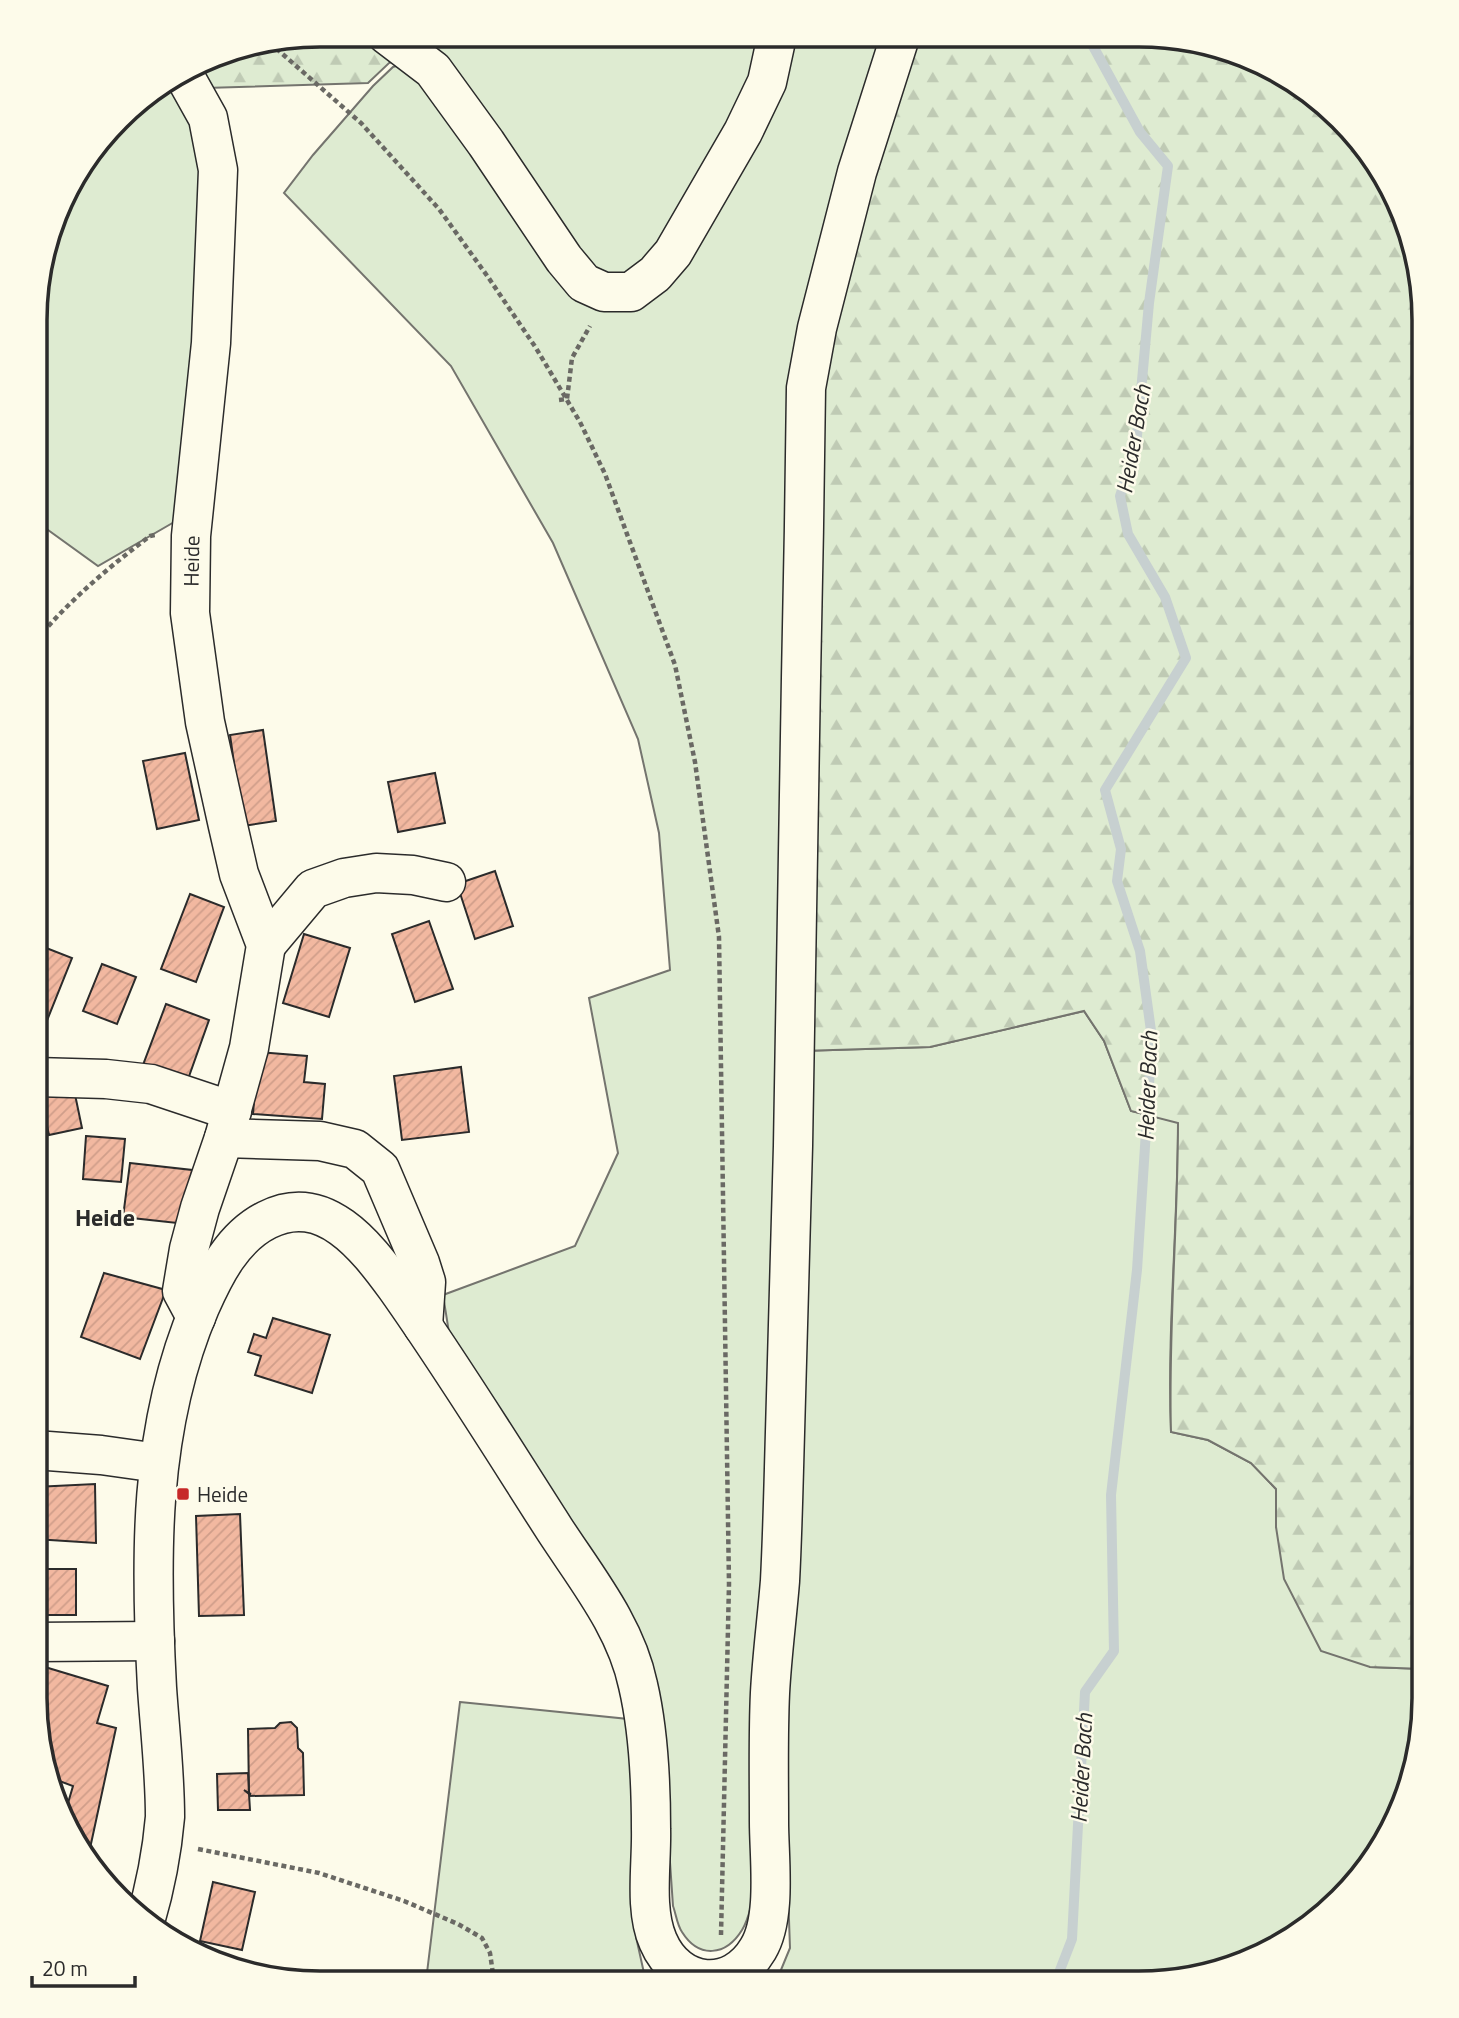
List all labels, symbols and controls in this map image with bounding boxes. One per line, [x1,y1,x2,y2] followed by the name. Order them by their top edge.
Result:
[1106,381,1160,496] water label: Heider Bach
[175,535,207,587] street label: Heide
[1128,1030,1166,1141] water label: Heider Bach
[75,1199,135,1235] district label: Heide
[197,1478,248,1510] place label: Heide
[175,1486,191,1502] marker: Heide
[1061,1712,1101,1824] water label: Heider Bach
[32,1944,135,1988] scale bar
[42,1952,88,1984] text: 20 m

